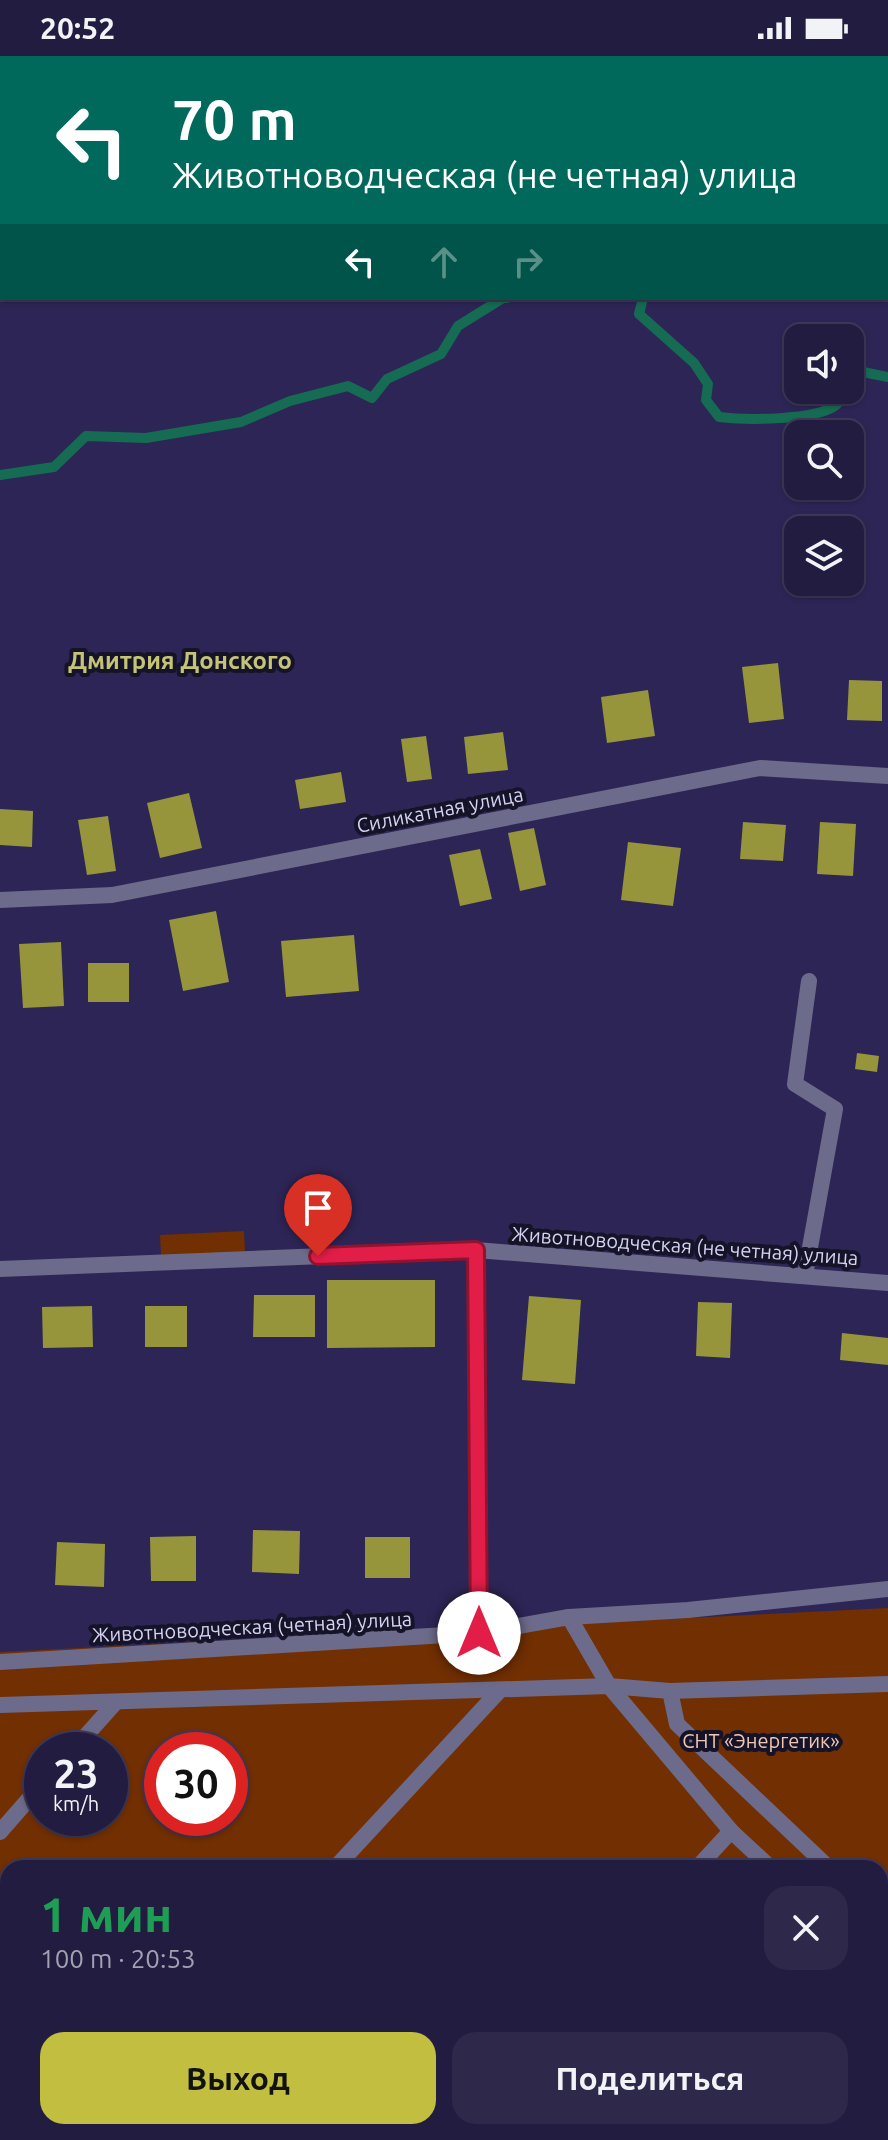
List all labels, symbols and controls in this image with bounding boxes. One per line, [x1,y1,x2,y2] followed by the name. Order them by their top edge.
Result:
[40,11,115,45] text: 20:52
[40,88,144,192] icon: left
[172,88,297,151] text: 70 m
[172,154,798,195] text: Животноводческая (не четная) улица
[338,240,382,284] icon: left
[422,240,466,284] icon: ahead
[506,240,550,284] icon: right
[784,324,864,596] map controls
[784,324,864,404] button: sound
[784,420,864,500] button: search
[784,516,864,596] button: layers
[68,647,292,674] district label: Дмитрия Донского
[355,782,525,837] street label: Силикатная улица
[284,1174,352,1256] pin
[296,1186,340,1230] icon: arrive
[511,1222,859,1269] street label: Животноводческая (не четная) улица
[437,1591,521,1675] position arrow
[91,1607,412,1646] street label: Животноводческая (четная) улица
[682,1729,840,1752] park label: СНТ «Энергетик»
[144,1732,248,1836] speed limit sign: 30
[53,1751,99,1796] text: 23
[53,1792,99,1815] text: km/h
[764,1886,848,1970] button: close
[40,1887,172,1941] text: 1 мин
[40,1944,196,1973] text: 100 m · 20:53
[40,2032,436,2124] button: Выход
[452,2032,848,2124] button: Поделиться

